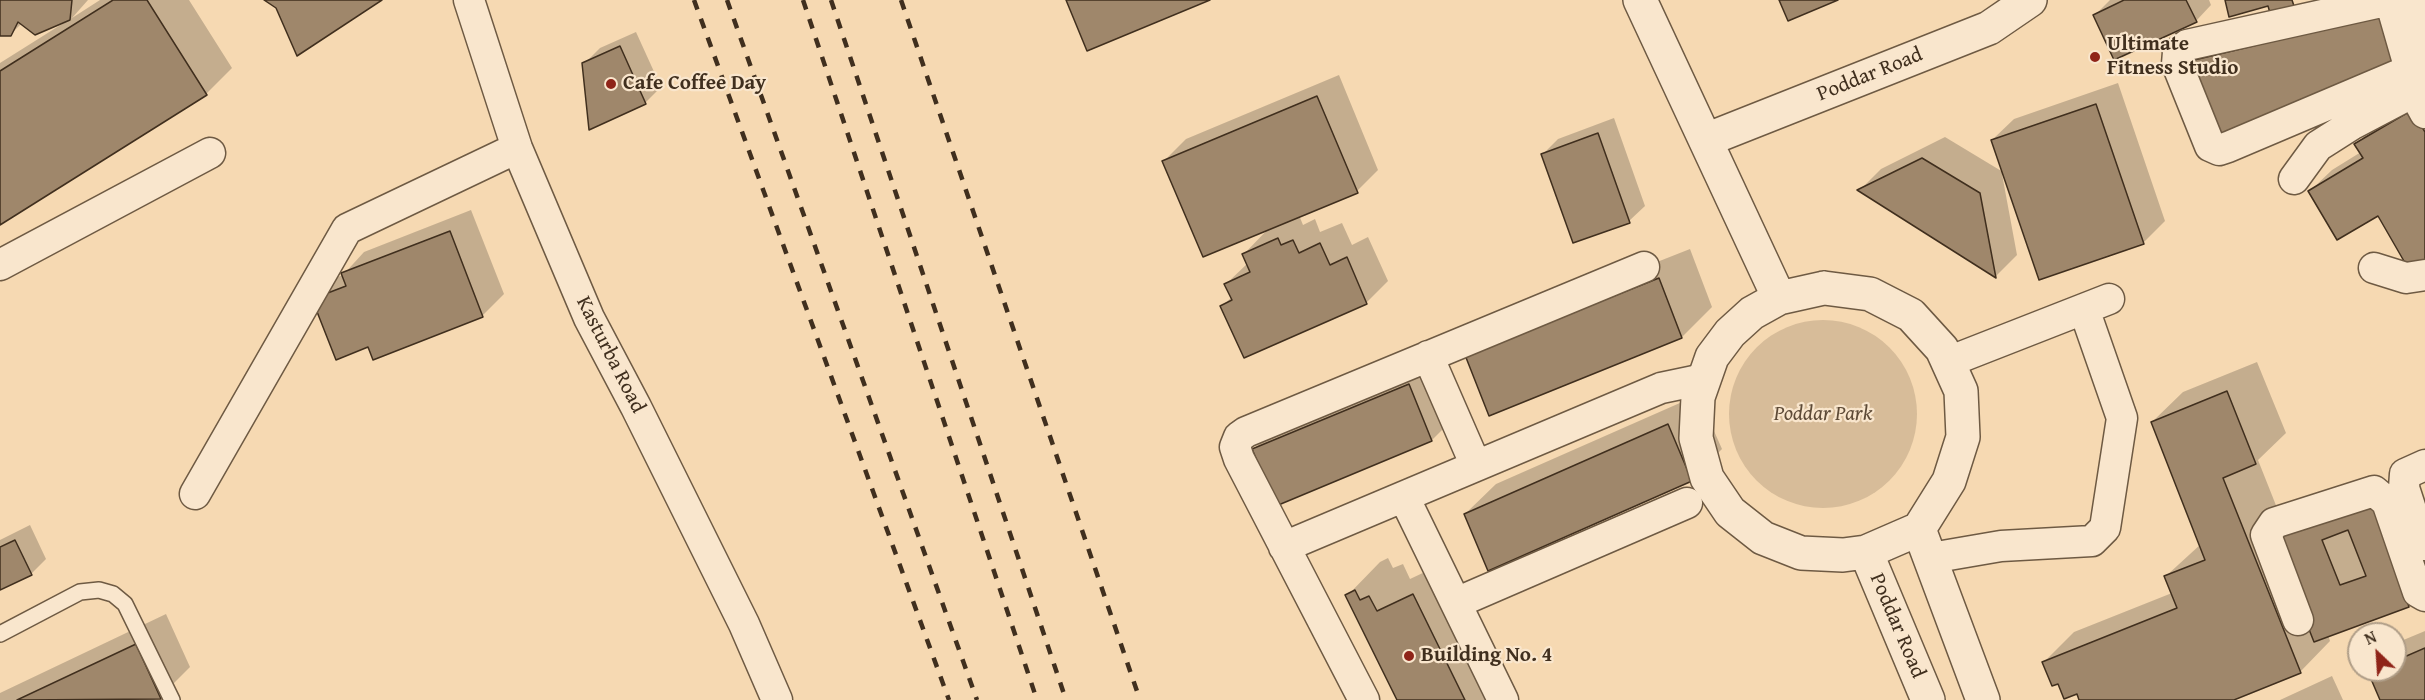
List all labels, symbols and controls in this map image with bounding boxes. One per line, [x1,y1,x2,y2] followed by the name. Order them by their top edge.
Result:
[2107,32,2238,82] place label: Ultimate Fitness Studio
[1814,42,1926,108] street label: Poddar Road
[2088,50,2102,64] marker: Ultimate Fitness Studio
[623,71,766,97] place label: Cafe Coffee Day
[604,77,618,91] marker: Cafe Coffee Day
[570,292,650,418] street label: Kasturba Road
[1774,402,1872,428] park label: Poddar Park
[1864,570,1930,682] street label: Poddar Road
[2347,622,2407,682] north arrow
[2360,624,2380,651] text: N
[1421,643,1552,669] place label: Building No. 4
[1402,649,1416,663] marker: Building No. 4

